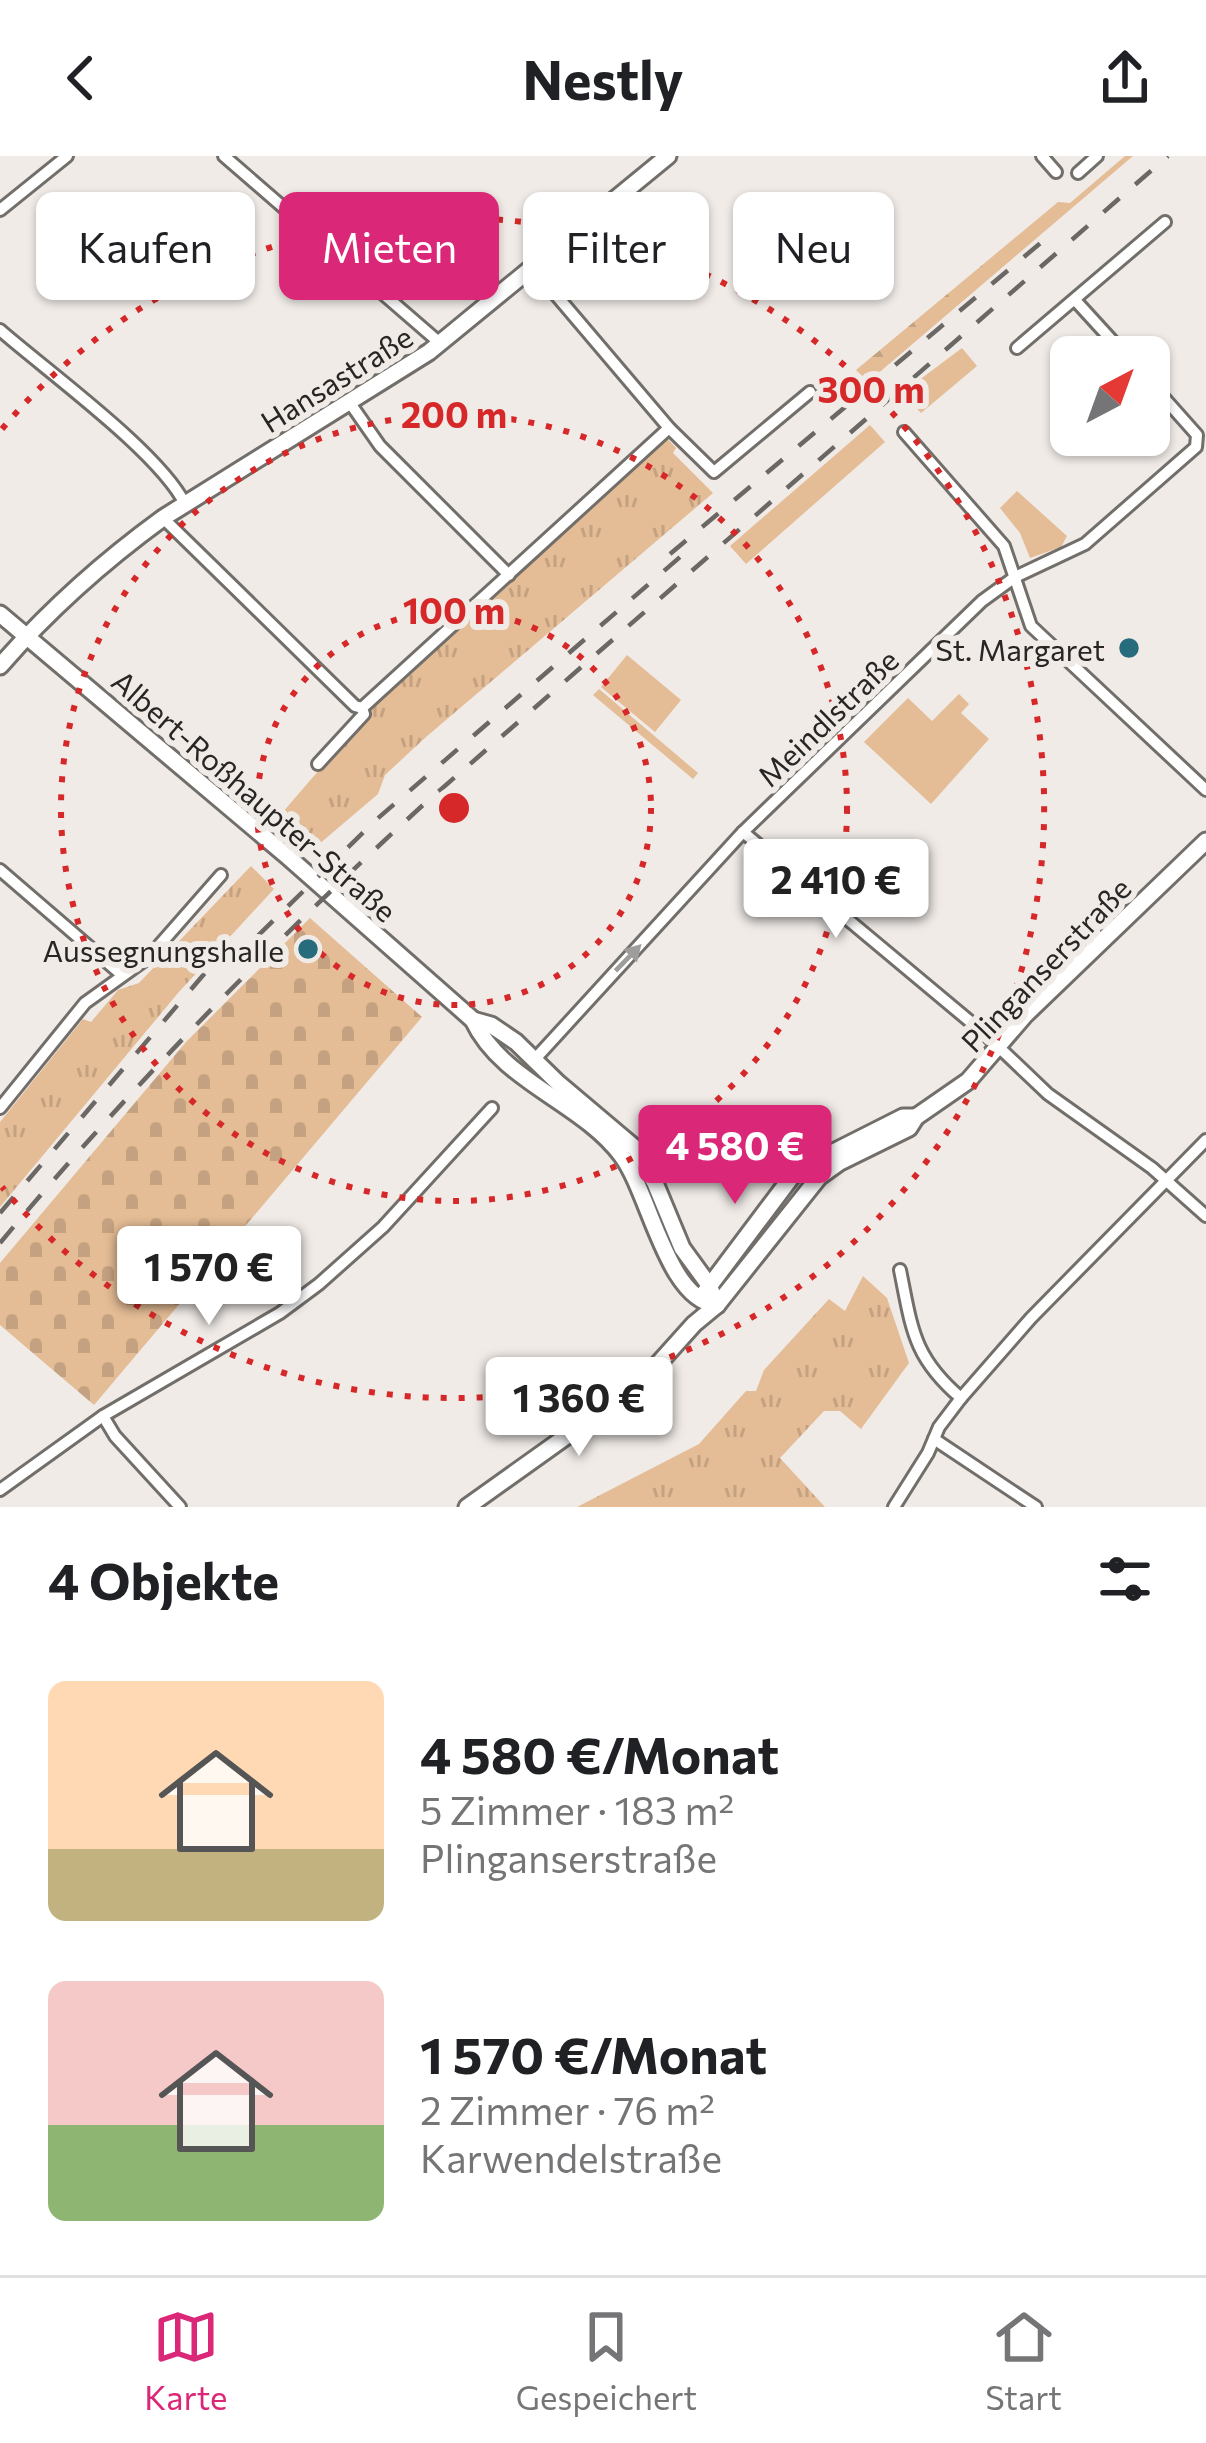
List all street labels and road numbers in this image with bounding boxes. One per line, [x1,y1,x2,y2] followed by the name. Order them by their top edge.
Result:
[253,317,419,439] street label: Hansastraße
[749,641,905,793] street label: Meindlstraße
[105,661,405,929] street label: Albert-Roßhaupter-Straße
[952,869,1138,1059] street label: Plinganserstraße

